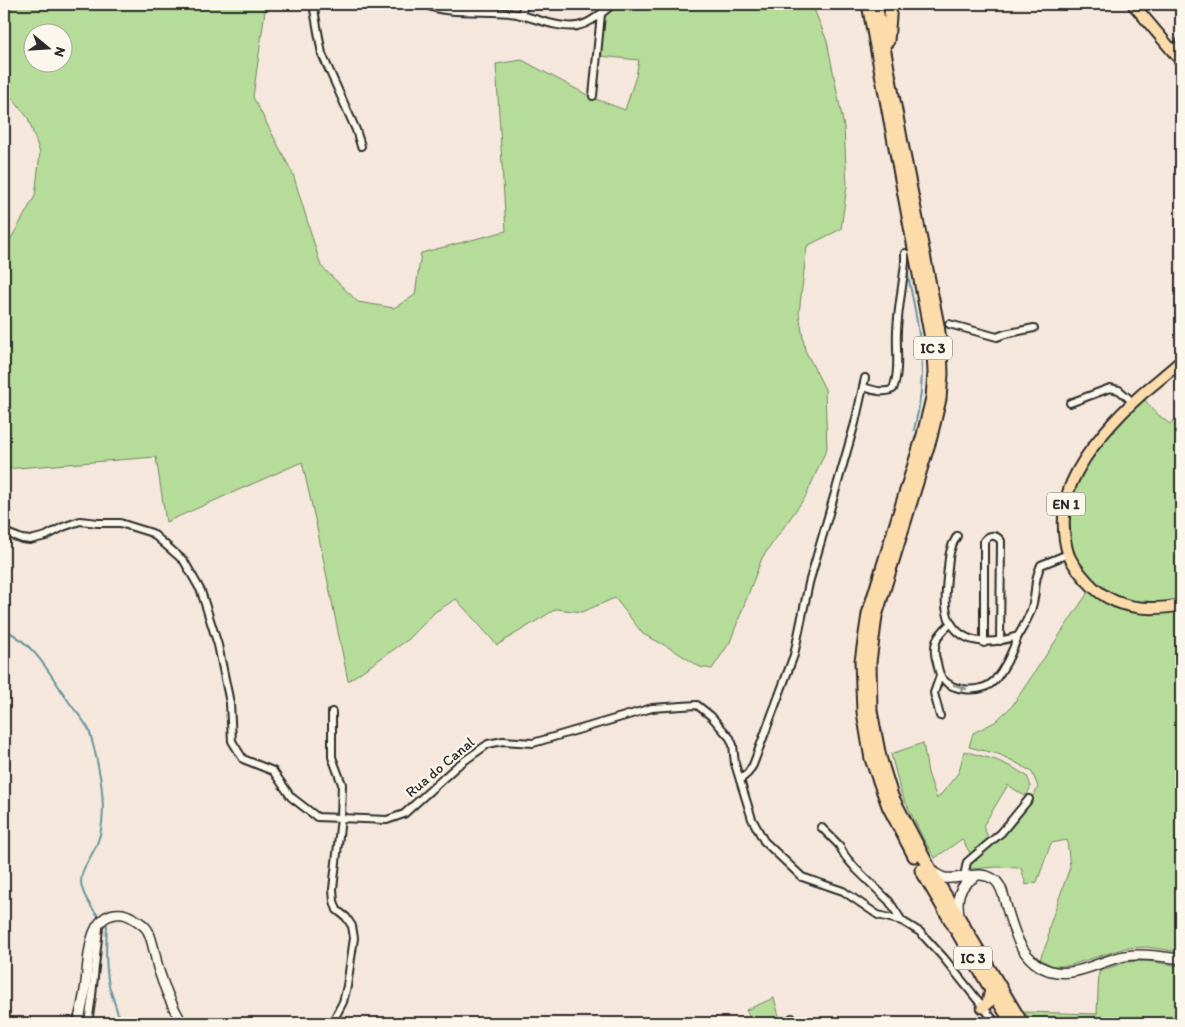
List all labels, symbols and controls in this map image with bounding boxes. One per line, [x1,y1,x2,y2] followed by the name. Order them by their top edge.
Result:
[22,22,72,72] north arrow
[50,45,69,59] text: N
[914,336,952,359] road number: IC 3
[1047,492,1085,516] road number: EN 1
[953,684,968,692] one-way arrow
[402,732,479,801] street label: Rua do Canal
[954,946,992,970] road number: IC 3

